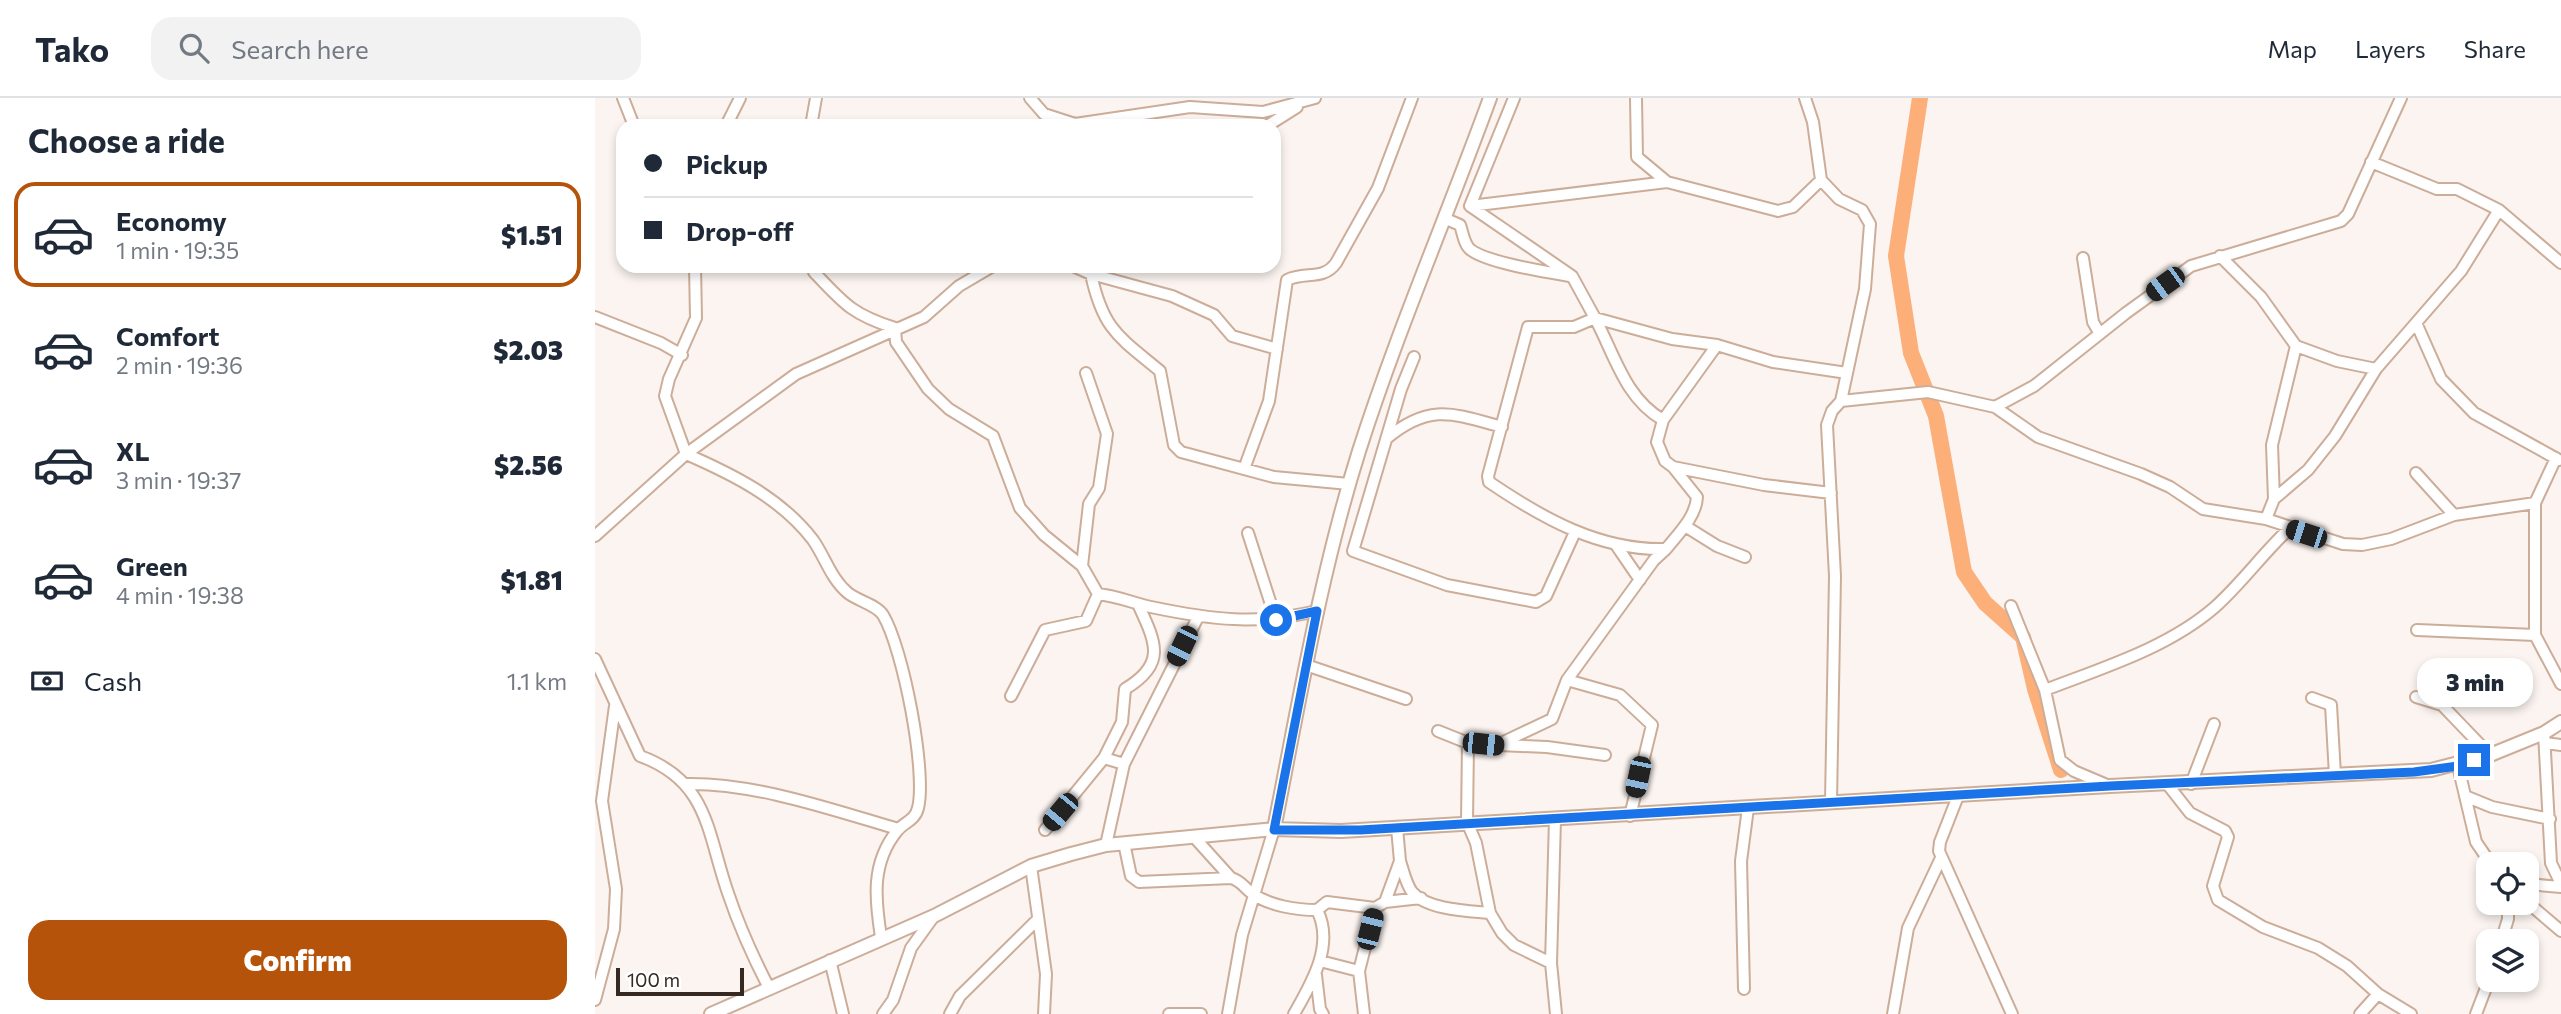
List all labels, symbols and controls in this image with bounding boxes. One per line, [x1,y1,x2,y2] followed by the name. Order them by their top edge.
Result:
[151,17,641,80] search box
[35,28,109,69] text: Tako
[175,29,213,67] icon: search
[231,33,369,64] text: Search here
[2268,34,2317,63] text: Map
[2355,34,2426,63] text: Layers
[2464,34,2526,63] text: Share
[28,120,225,160] text: Choose a ride
[686,148,768,179] text: Pickup
[32,203,95,266] icon: car
[116,205,227,236] text: Economy
[686,215,793,246] text: Drop-off
[501,219,563,250] text: $1.51
[116,236,239,264] text: 1 min · 19:35
[2142,263,2189,305] car
[32,318,95,381] icon: car
[116,320,219,351] text: Comfort
[493,334,563,365] text: $2.03
[116,351,243,379] text: 2 min · 19:36
[32,433,95,496] icon: car
[116,435,150,466] text: XL
[494,449,563,480] text: $2.56
[116,466,241,494] text: 3 min · 19:37
[2283,518,2330,550] car
[32,548,95,611] icon: car
[116,550,188,581] text: Green
[500,564,563,595] text: $1.81
[116,581,244,609] text: 4 min · 19:38
[1260,604,1292,636] route start
[1164,623,1201,669] car
[2416,658,2532,708] callout: 3 min
[28,662,66,700] icon: cash
[84,665,142,696] text: Cash
[507,667,567,695] text: 1.1 km
[2446,668,2504,696] text: 3 min
[1462,731,1505,757] car
[2458,744,2490,776] route end
[1624,754,1653,800] car
[1039,789,1082,835] car
[2476,852,2539,992] map controls
[2476,852,2539,915] button: locate
[1355,906,1386,952] car
[28,920,567,1000] button: Confirm
[2476,929,2539,992] button: layers
[616,965,744,997] scale bar
[627,968,680,991] text: 100 m

